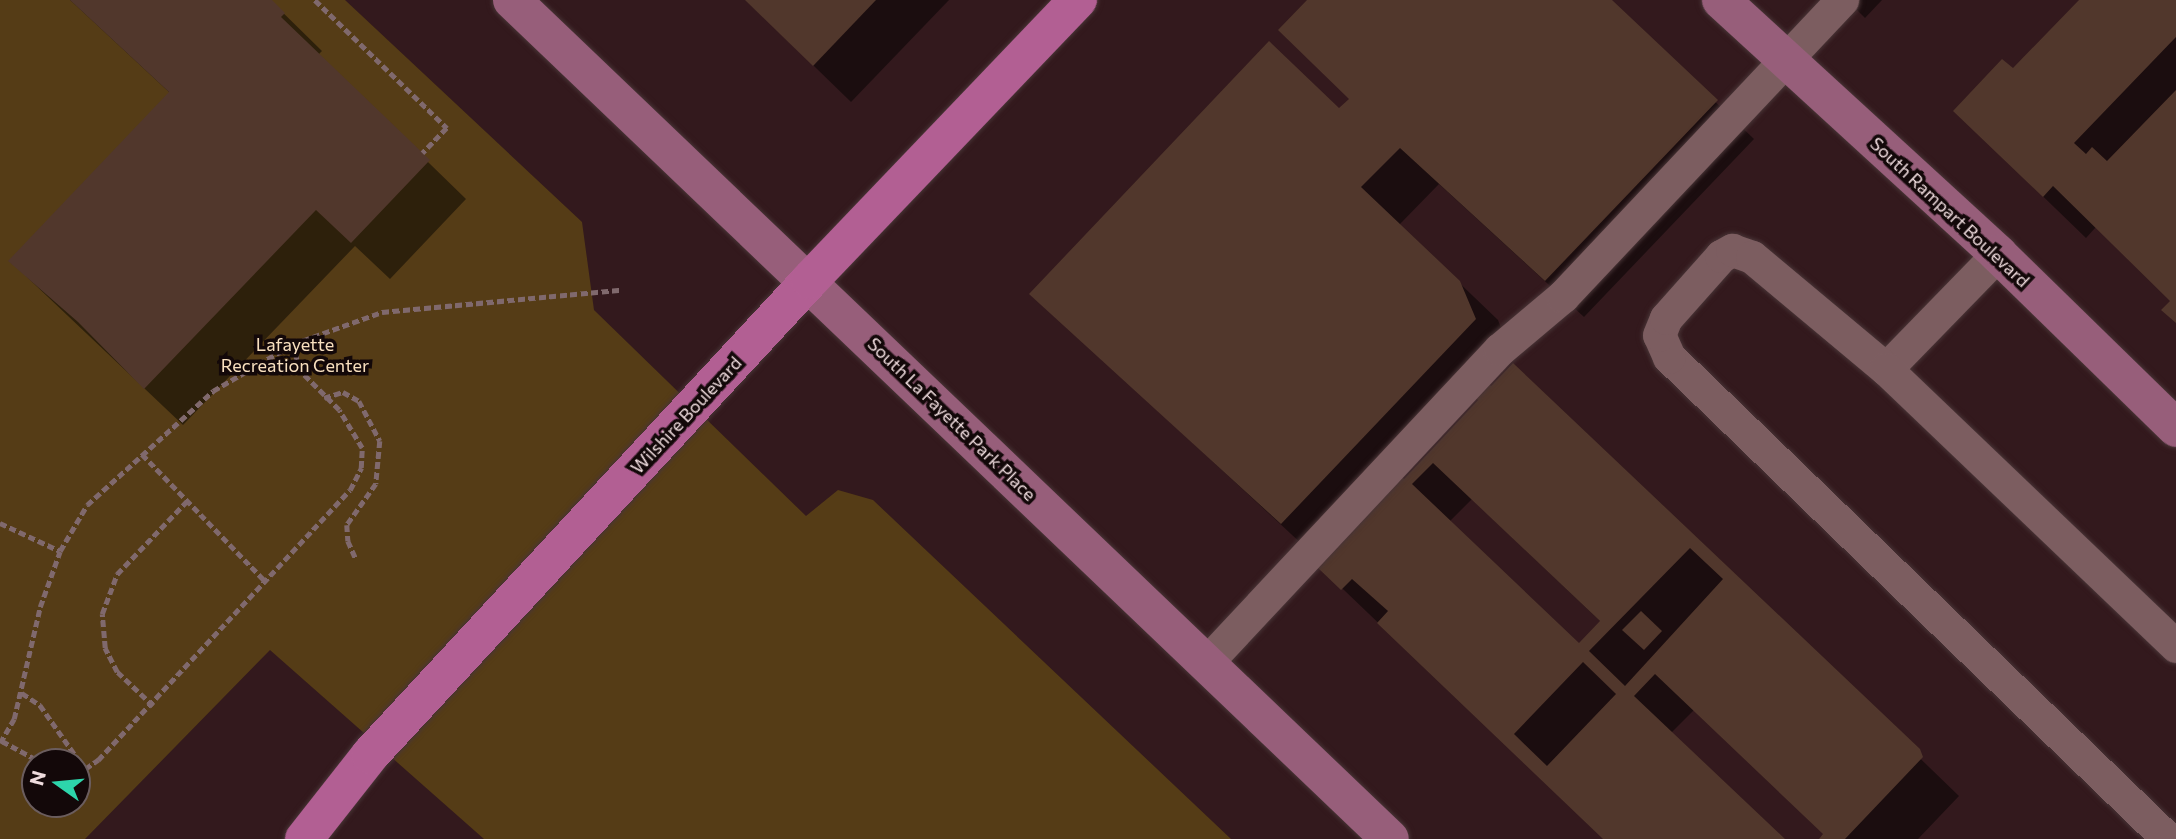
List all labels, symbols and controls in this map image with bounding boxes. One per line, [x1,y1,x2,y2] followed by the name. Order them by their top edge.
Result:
[1866,133,2034,291] street label: South Rampart Boulevard
[863,333,1041,505] street label: South La Fayette Park Place
[221,334,369,376] park label: Lafayette Recreation Center
[626,352,746,478] street label: Wilshire Boulevard
[21,748,91,818] north arrow
[24,768,50,788] text: N

